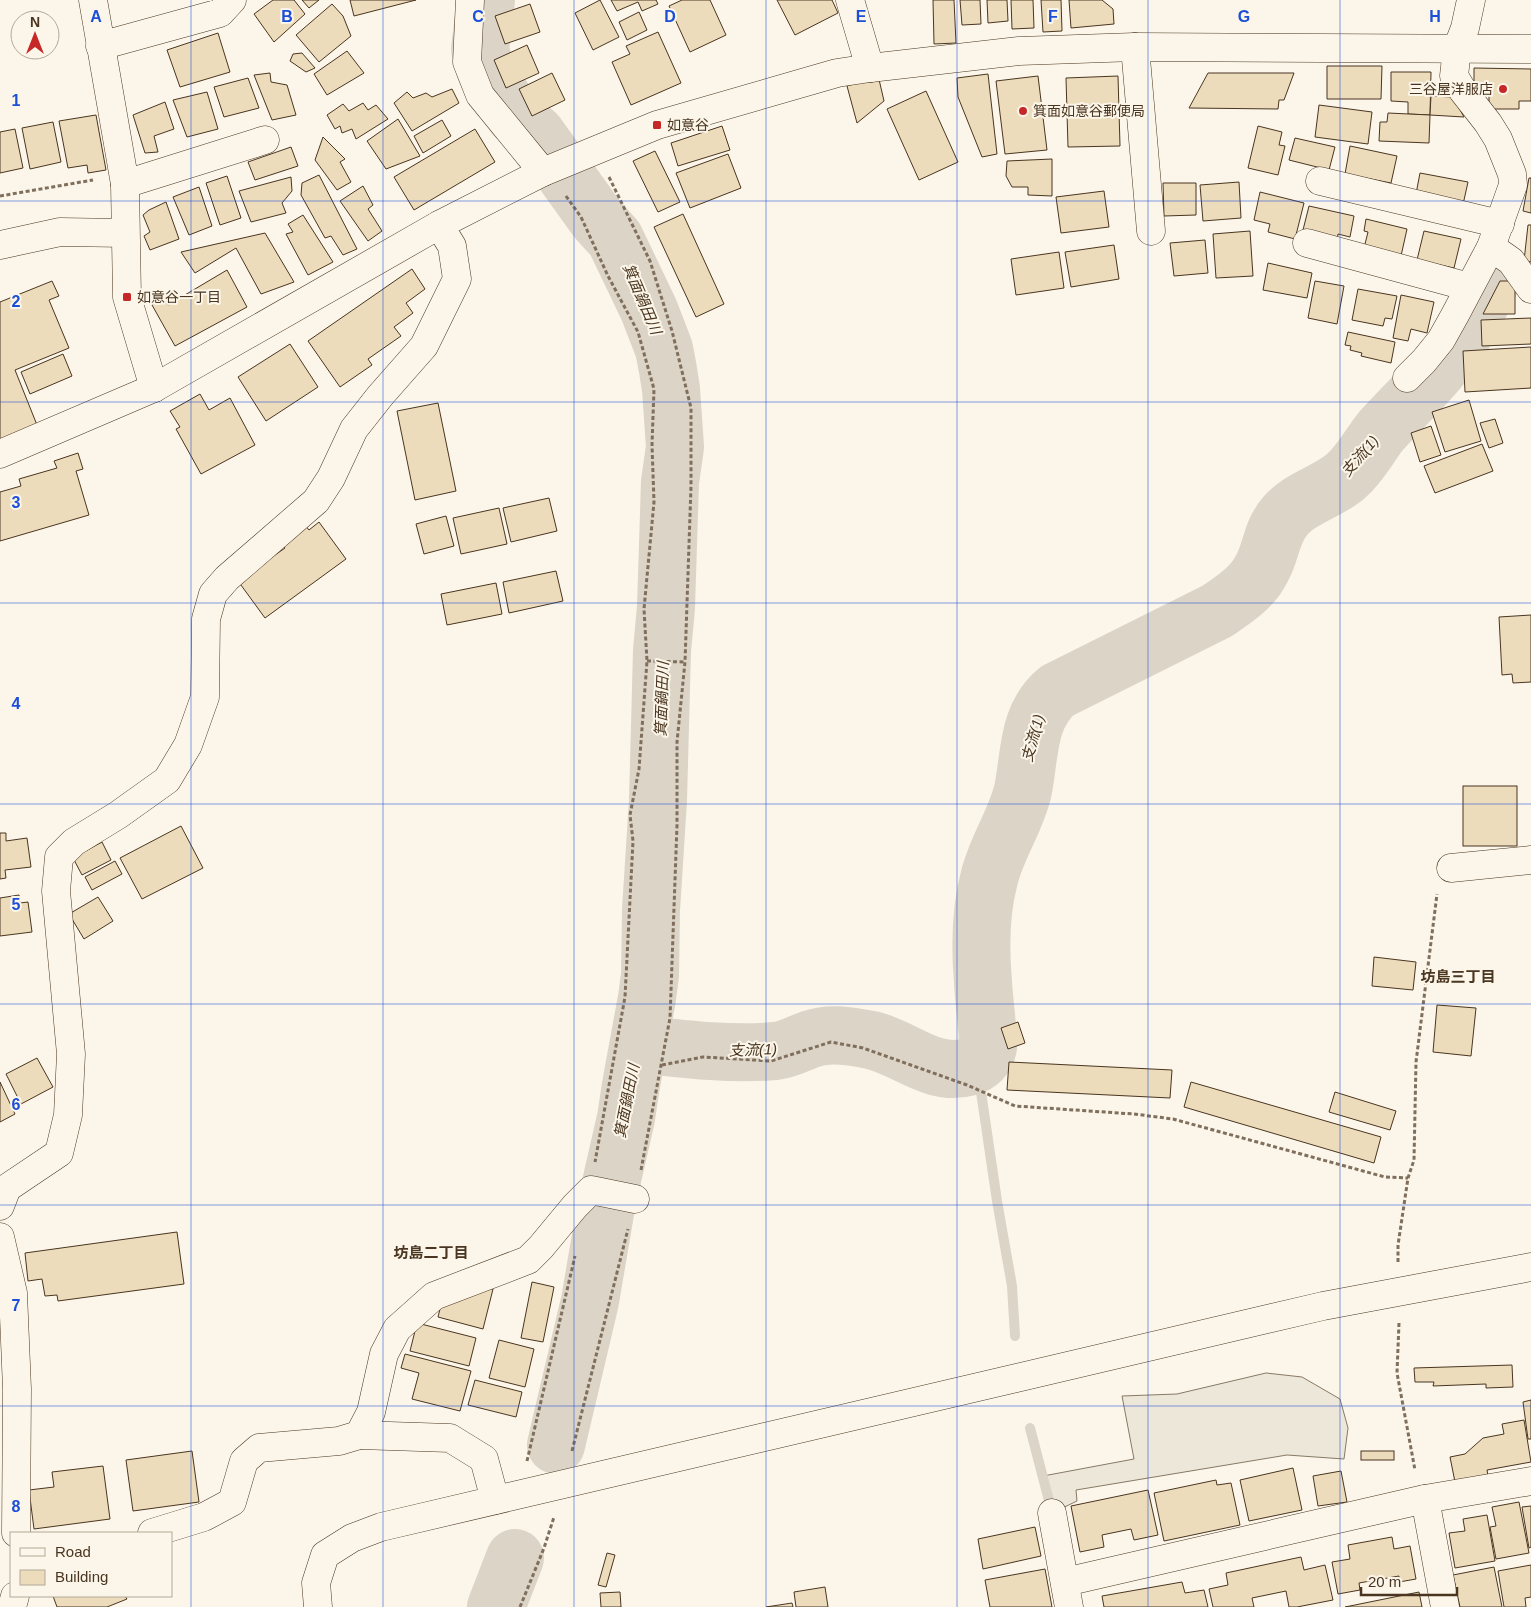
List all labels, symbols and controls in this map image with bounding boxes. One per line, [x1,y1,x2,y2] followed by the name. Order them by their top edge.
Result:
[90,8,102,25] text: A
[281,8,293,25] text: B
[472,8,484,25] text: C
[664,8,676,25] text: D
[856,8,867,25] text: E
[1048,8,1058,25] text: F
[1238,8,1250,25] text: G
[1429,8,1441,25] text: H
[10,10,60,60] north arrow
[30,14,40,30] text: N
[1409,81,1493,97] place label: 三谷屋洋服店
[1497,83,1509,95] marker: 三谷屋洋服店
[12,92,21,109] text: 1
[1033,103,1145,119] place label: 箕面如意谷郵便局
[1017,105,1029,117] marker: 箕面如意谷郵便局
[667,117,709,133] place label: 如意谷
[651,119,663,131] marker: 如意谷
[620,261,666,338] water label: 箕面鍋田川
[137,289,221,305] place label: 如意谷一丁目
[121,291,133,303] marker: 如意谷一丁目
[12,293,21,310] text: 2
[1337,432,1382,479] water label: 支流(1)
[12,494,21,511] text: 3
[652,659,671,737] water label: 箕面鍋田川
[12,695,21,712] text: 4
[1018,712,1047,763] water label: 支流(1)
[12,896,21,913] text: 5
[1420,968,1496,985] district label: 坊島三丁目
[729,1040,777,1059] water label: 支流(1)
[611,1061,642,1139] water label: 箕面鍋田川
[12,1096,21,1113] text: 6
[393,1244,469,1261] district label: 坊島二丁目
[12,1297,21,1314] text: 7
[12,1498,21,1515] text: 8
[10,1532,172,1597] legend
[55,1543,91,1560] text: Road
[1361,1564,1457,1596] scale bar
[55,1568,108,1585] text: Building
[1368,1573,1401,1590] text: 20 m

